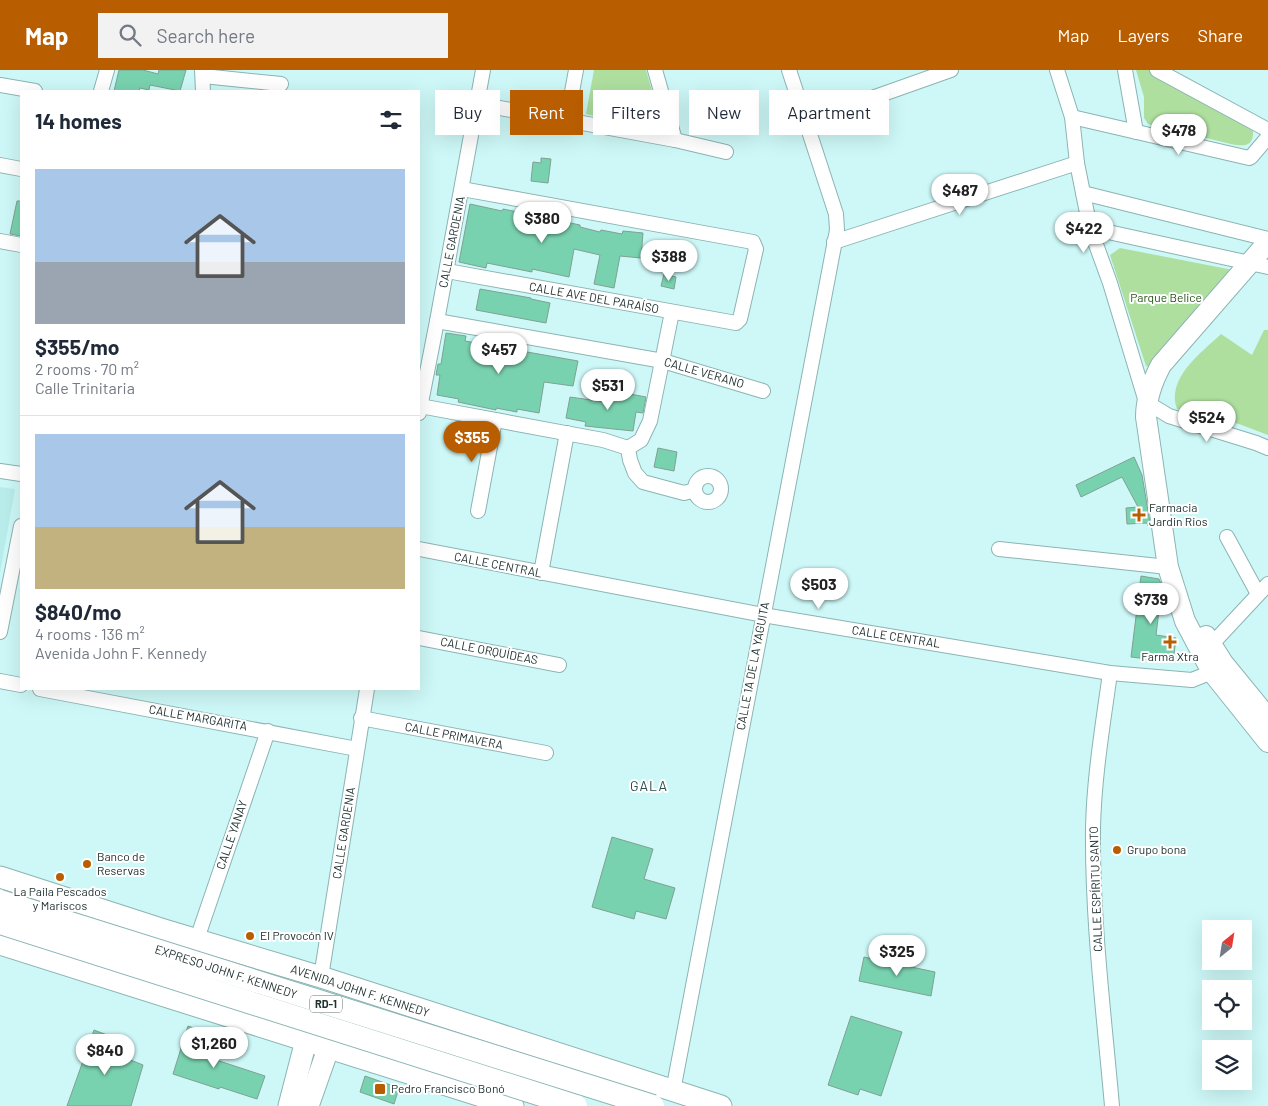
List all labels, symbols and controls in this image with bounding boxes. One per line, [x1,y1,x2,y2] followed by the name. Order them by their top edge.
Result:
[98,13,448,58] search box
[25,21,68,50] text: Map
[116,21,144,49] icon: search
[156,24,255,47] text: Search here
[1057,24,1089,46] text: Map
[1117,24,1170,46] text: Layers
[1198,24,1243,46] text: Share
[435,90,500,135] chip: Buy
[510,90,583,135] chip: Rent
[593,90,679,135] chip: Filters
[689,90,759,135] chip: New
[769,90,889,135] chip: Apartment
[377,106,405,134] icon: filters
[35,108,122,133] text: 14 homes
[1149,114,1209,156] pin: $478
[1162,120,1196,139] text: $478
[930,174,990,216] pin: $487
[942,180,978,199] text: $487
[435,195,467,289] street label: CALLE GARDENIA
[175,201,265,291] icon: home
[512,202,572,244] pin: $380
[524,208,560,227] text: $380
[1054,212,1114,254] pin: $422
[1066,218,1102,237] text: $422
[639,240,699,282] pin: $388
[651,246,687,265] text: $388
[528,279,660,315] street label: CALLE AVE DEL PARAÍSO
[1130,290,1202,304] park label: Parque Belice
[469,332,529,375] pin: $457
[35,334,119,359] text: $355/mo
[481,339,517,358] text: $457
[663,354,746,390] street label: CALLE VERANO
[35,359,139,378] text: 2 rooms · 70 m²
[578,368,638,411] pin: $531
[592,375,624,394] text: $531
[35,378,135,397] text: Calle Trinitaria
[1177,400,1237,443] pin: $524
[1189,407,1225,426] text: $524
[442,420,502,463] pin: $355
[454,427,490,446] text: $355
[175,467,265,557] icon: home
[1149,500,1208,528] place label: Farmacia Jardin Rios
[1133,509,1145,521] marker: Farmacia Jardin Rios
[453,549,543,579] street label: CALLE CENTRAL
[789,568,849,610] pin: $503
[801,574,837,593] text: $503
[1121,582,1181,625] pin: $739
[1134,589,1168,608] text: $739
[35,599,122,624] text: $840/mo
[733,600,771,731] street label: CALLE 1A DE LA YAGUITA
[851,622,941,650] street label: CALLE CENTRAL
[35,624,145,643] text: 4 rooms · 136 m²
[439,634,539,666] street label: CALLE ORQUÍDEAS
[1164,636,1176,648] marker: Farma Xtra
[35,643,207,662] text: Avenida John F. Kennedy
[1141,649,1199,663] place label: Farma Xtra
[148,701,248,733] street label: CALLE MARGARITA
[404,719,505,751] street label: CALLE PRIMAVERA
[630,777,668,794] district label: GALA
[329,786,357,880] street label: CALLE GARDENIA
[213,798,250,871] street label: CALLE YANAY
[1086,826,1104,952] street label: CALLE ESPÍRITU SANTO
[1127,842,1186,856] place label: Grupo bona
[1111,844,1123,856] marker: Grupo bona
[97,849,145,877] place label: Banco de Reservas
[81,858,93,870] marker: Banco de Reservas
[54,871,66,883] marker: La Paila Pescados y Mariscos
[13,884,107,912] place label: La Paila Pescados y Mariscos
[1202,920,1252,970] north arrow
[1202,920,1252,1090] map controls
[260,928,334,942] place label: El Provocón IV
[244,930,256,942] marker: El Provocón IV
[867,934,927,977] pin: $325
[153,941,299,1001] street label: EXPRESO JOHN F. KENNEDY
[879,941,915,960] text: $325
[289,961,432,1019] street label: AVENIDA JOHN F. KENNEDY
[1202,980,1252,1030] button: locate
[310,996,342,1012] road number: RD-1
[173,1026,255,1069] pin: $1,260
[191,1033,237,1052] text: $1,260
[75,1034,135,1076] pin: $840
[87,1040,123,1059] text: $840
[1202,1040,1252,1090] button: layers
[391,1081,505,1095] place label: Pedro Francisco Bonó
[373,1082,387,1096] marker: Pedro Francisco Bonó

